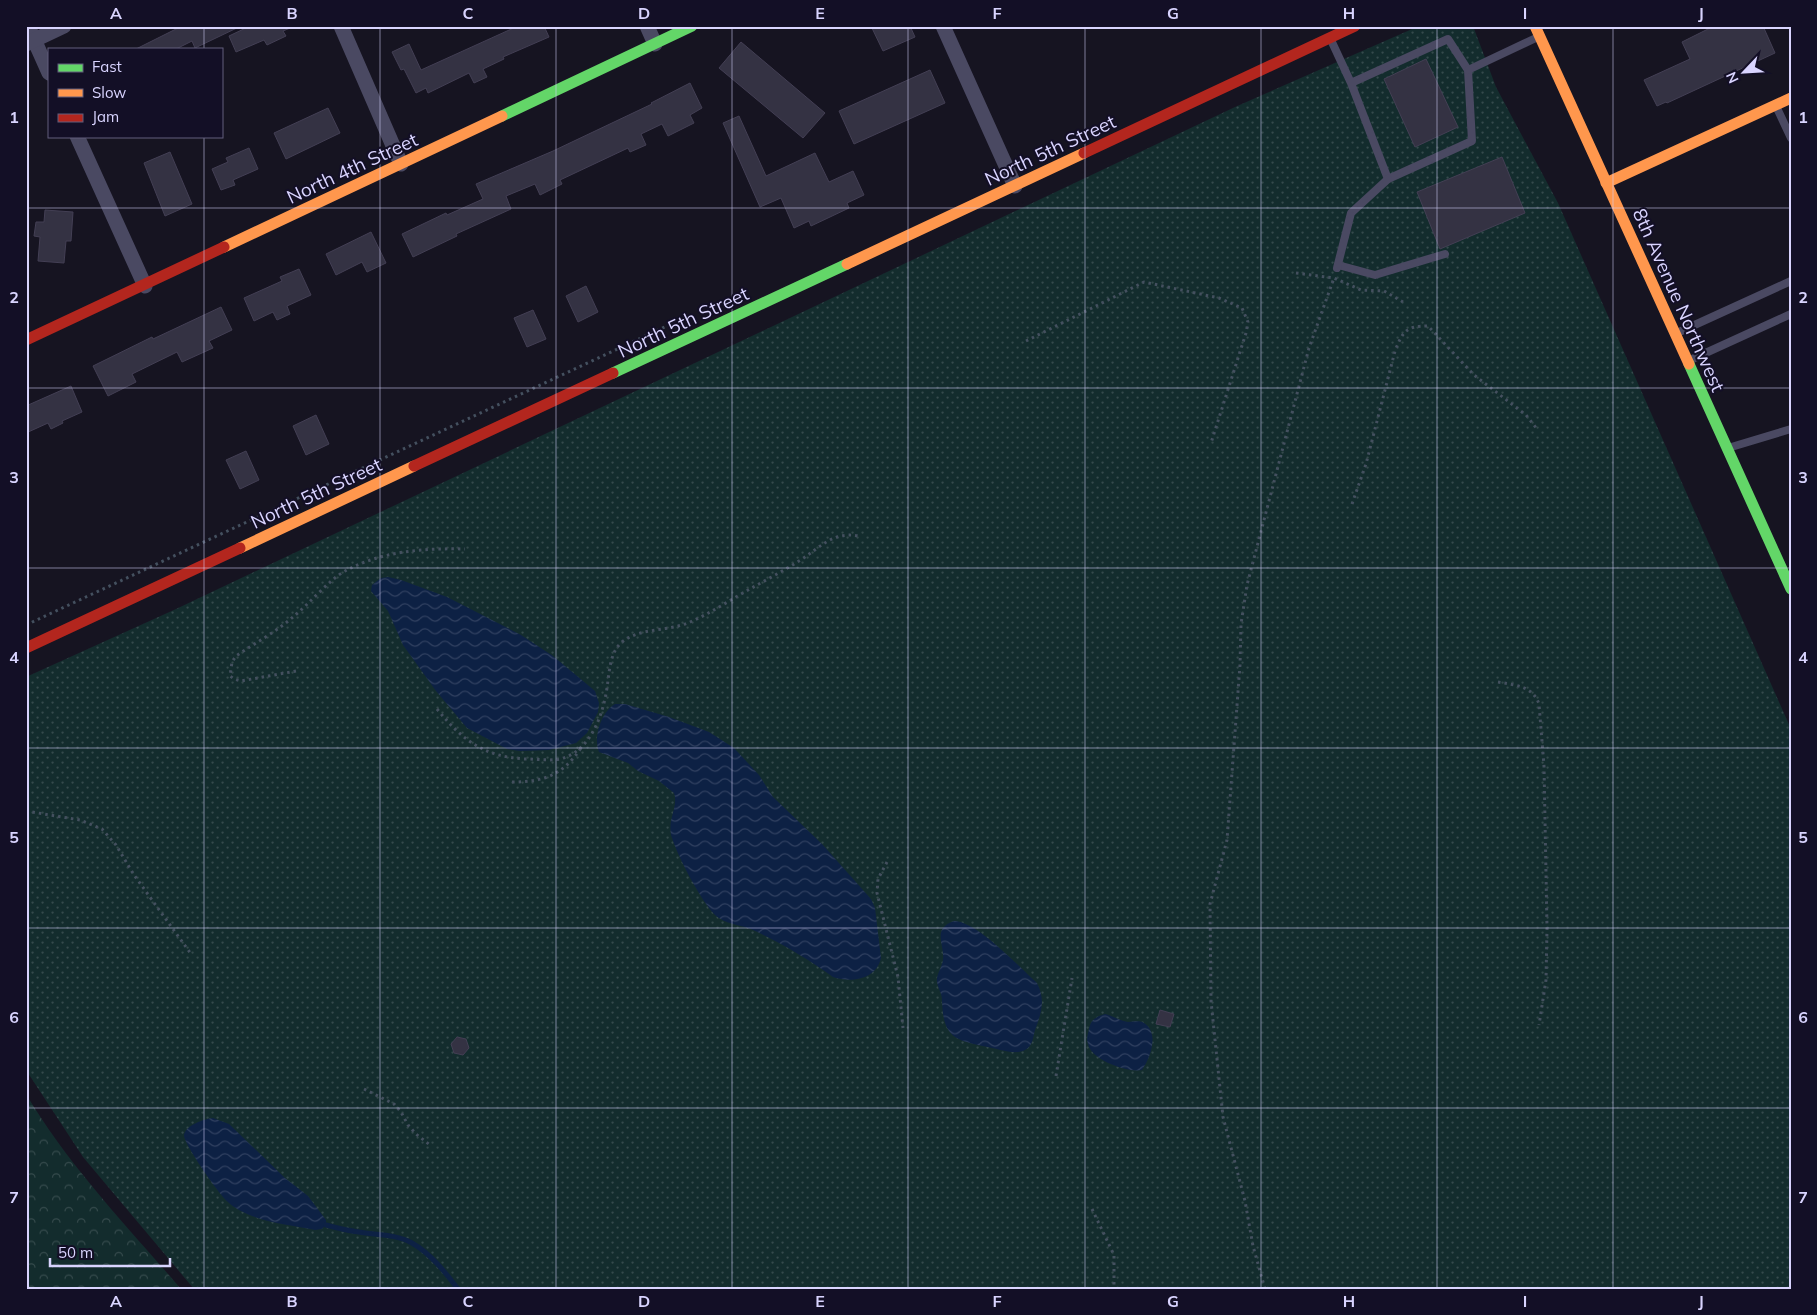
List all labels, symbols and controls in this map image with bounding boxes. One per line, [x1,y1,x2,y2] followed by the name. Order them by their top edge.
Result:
[110,3,122,23] text: A
[286,3,298,23] text: B
[463,3,474,23] text: C
[638,3,650,23] text: D
[815,3,825,23] text: E
[992,3,1002,23] text: F
[1167,3,1179,23] text: G
[1343,3,1355,23] text: H
[1523,3,1527,23] text: I
[1698,3,1704,23] text: J
[48,48,222,138] legend
[1720,48,1770,98] north arrow
[92,57,122,76] text: Fast
[1722,69,1743,86] text: N
[92,83,126,102] text: Slow
[9,107,19,127] text: 1
[92,107,119,126] text: Jam
[1798,107,1808,127] text: 1
[981,109,1120,191] street label: North 5th Street
[283,127,422,209] street label: North 4th Street
[1628,205,1730,396] street label: 8th Avenue Northwest
[614,281,753,363] street label: North 5th Street
[9,287,19,307] text: 2
[1798,287,1808,307] text: 2
[247,452,386,534] street label: North 5th Street
[9,467,19,487] text: 3
[1798,467,1808,487] text: 3
[9,647,19,667] text: 4
[1798,647,1808,667] text: 4
[9,827,19,847] text: 5
[1798,827,1808,847] text: 5
[9,1007,19,1027] text: 6
[1798,1007,1808,1027] text: 6
[9,1187,19,1207] text: 7
[1798,1187,1808,1207] text: 7
[50,1235,170,1267] scale bar
[58,1243,93,1262] text: 50 m
[110,1291,122,1311] text: A
[286,1291,298,1311] text: B
[463,1291,474,1311] text: C
[638,1291,650,1311] text: D
[815,1291,825,1311] text: E
[992,1291,1002,1311] text: F
[1167,1291,1179,1311] text: G
[1343,1291,1355,1311] text: H
[1523,1291,1527,1311] text: I
[1698,1291,1704,1311] text: J

